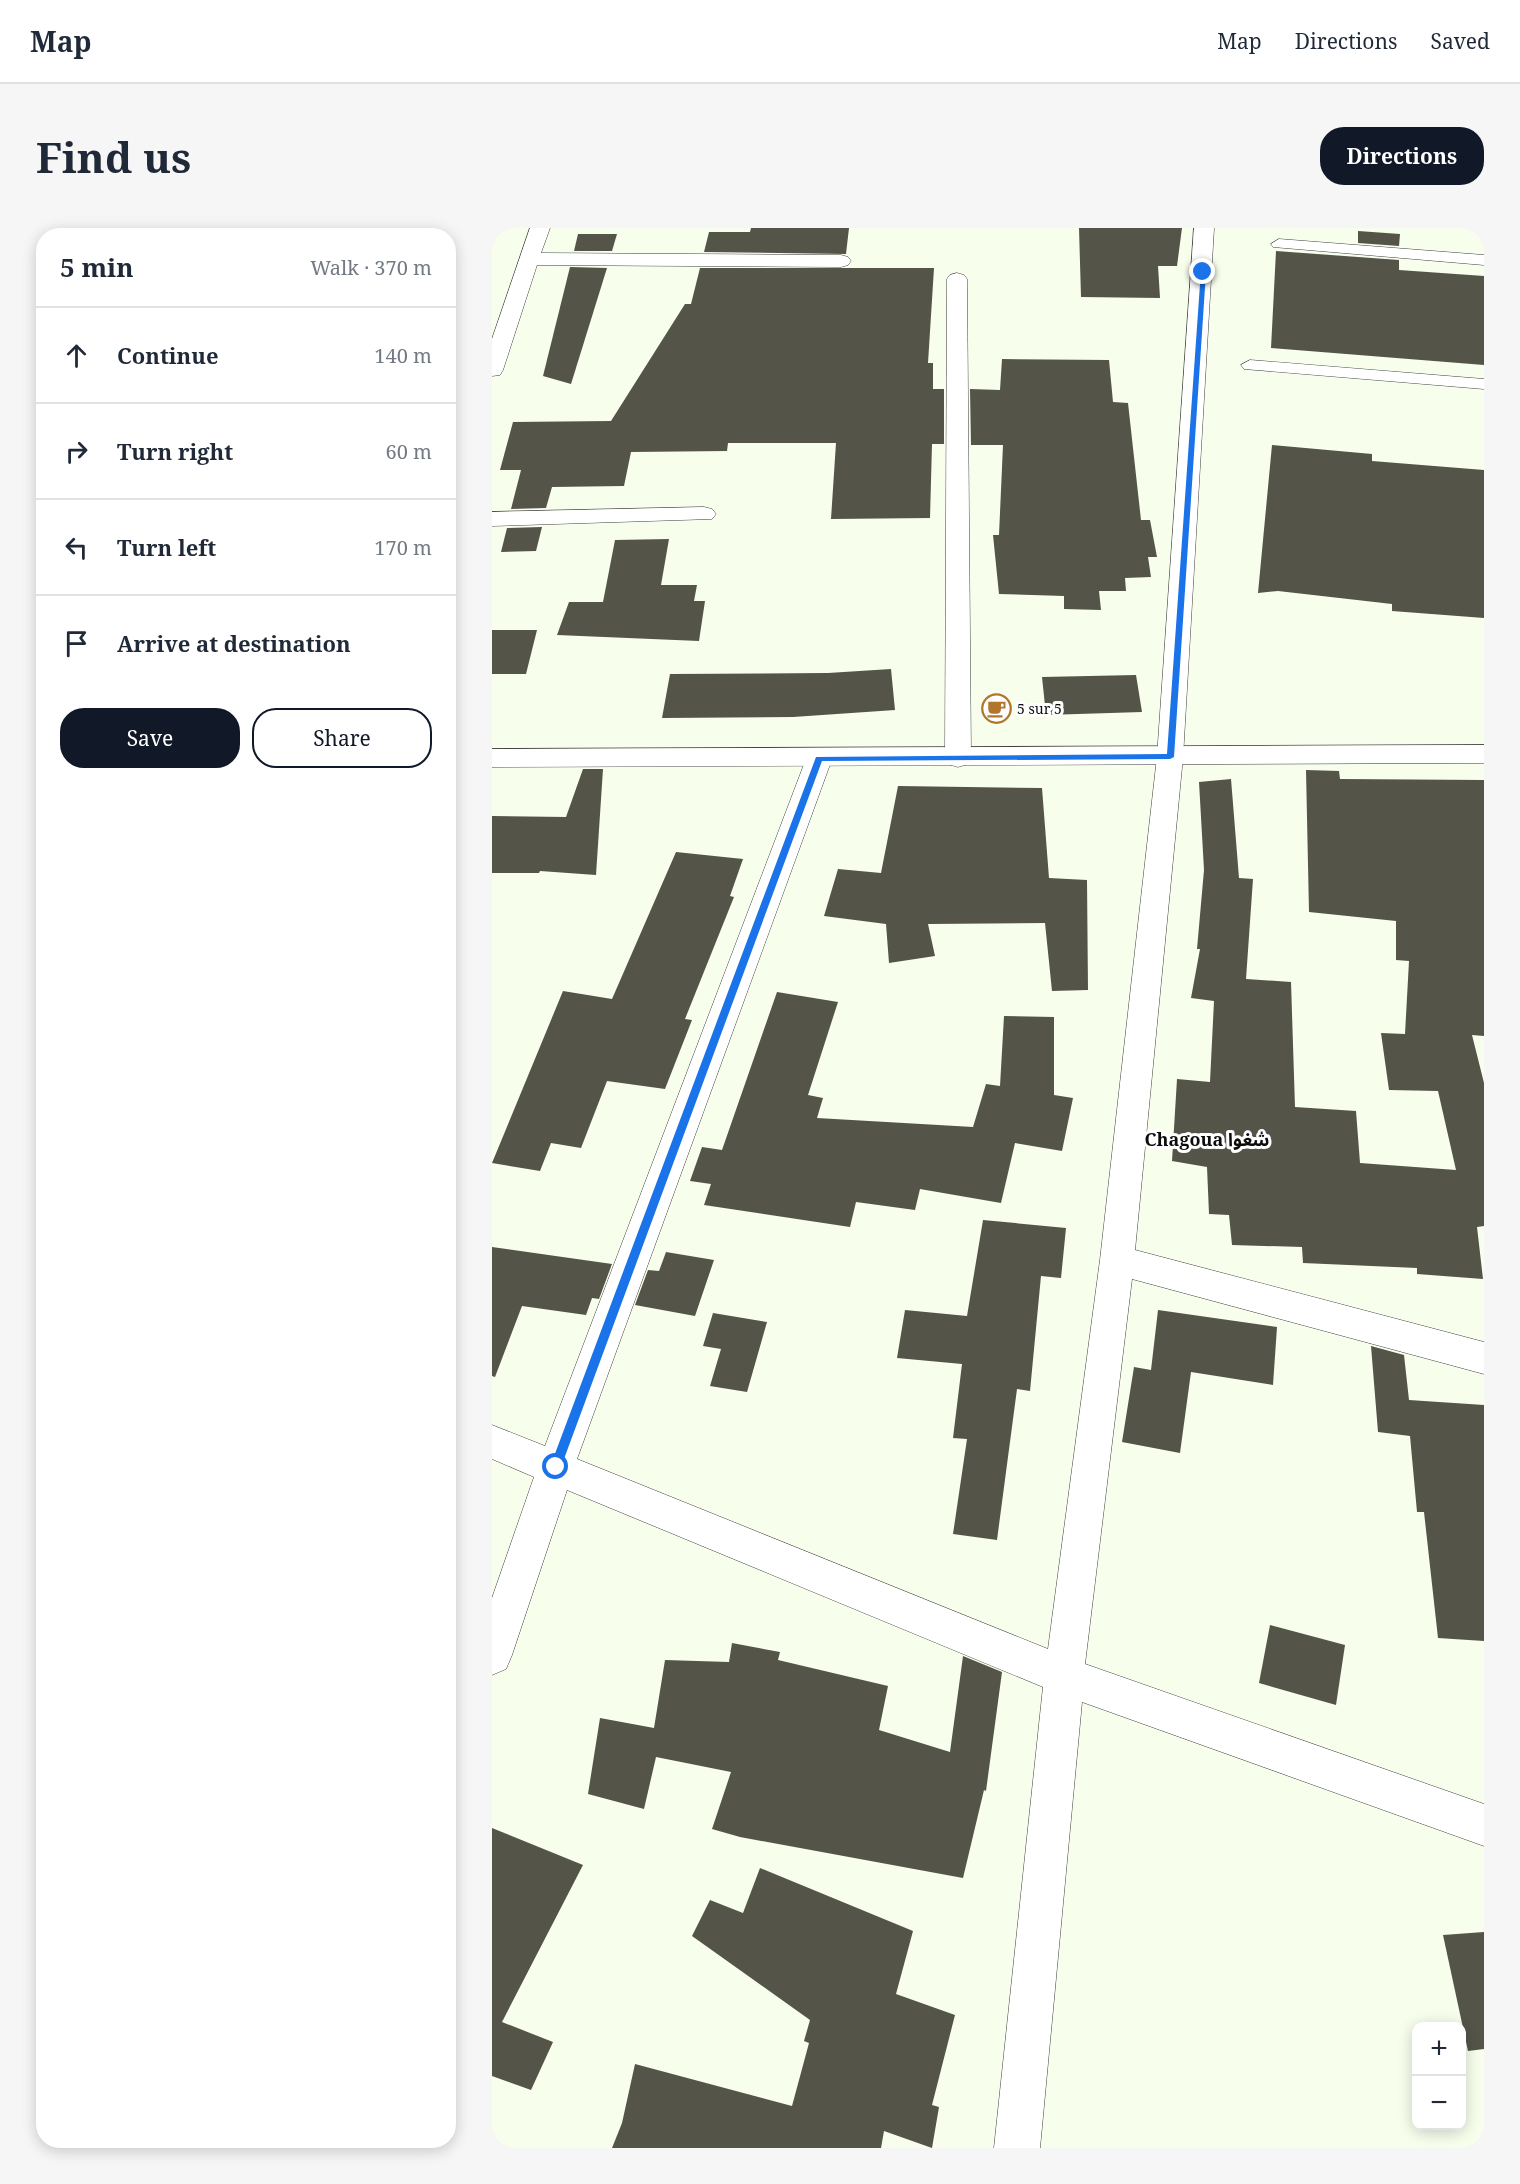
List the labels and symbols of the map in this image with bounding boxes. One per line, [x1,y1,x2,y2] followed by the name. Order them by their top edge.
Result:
[1189,258,1215,284] route end
[980,693,1012,725] cafe icon: 5 sur 5
[1017,699,1062,718] place label: 5 sur 5
[1145,1127,1269,1151] district label: Chagoua شغوا
[542,1453,568,1479] route start

